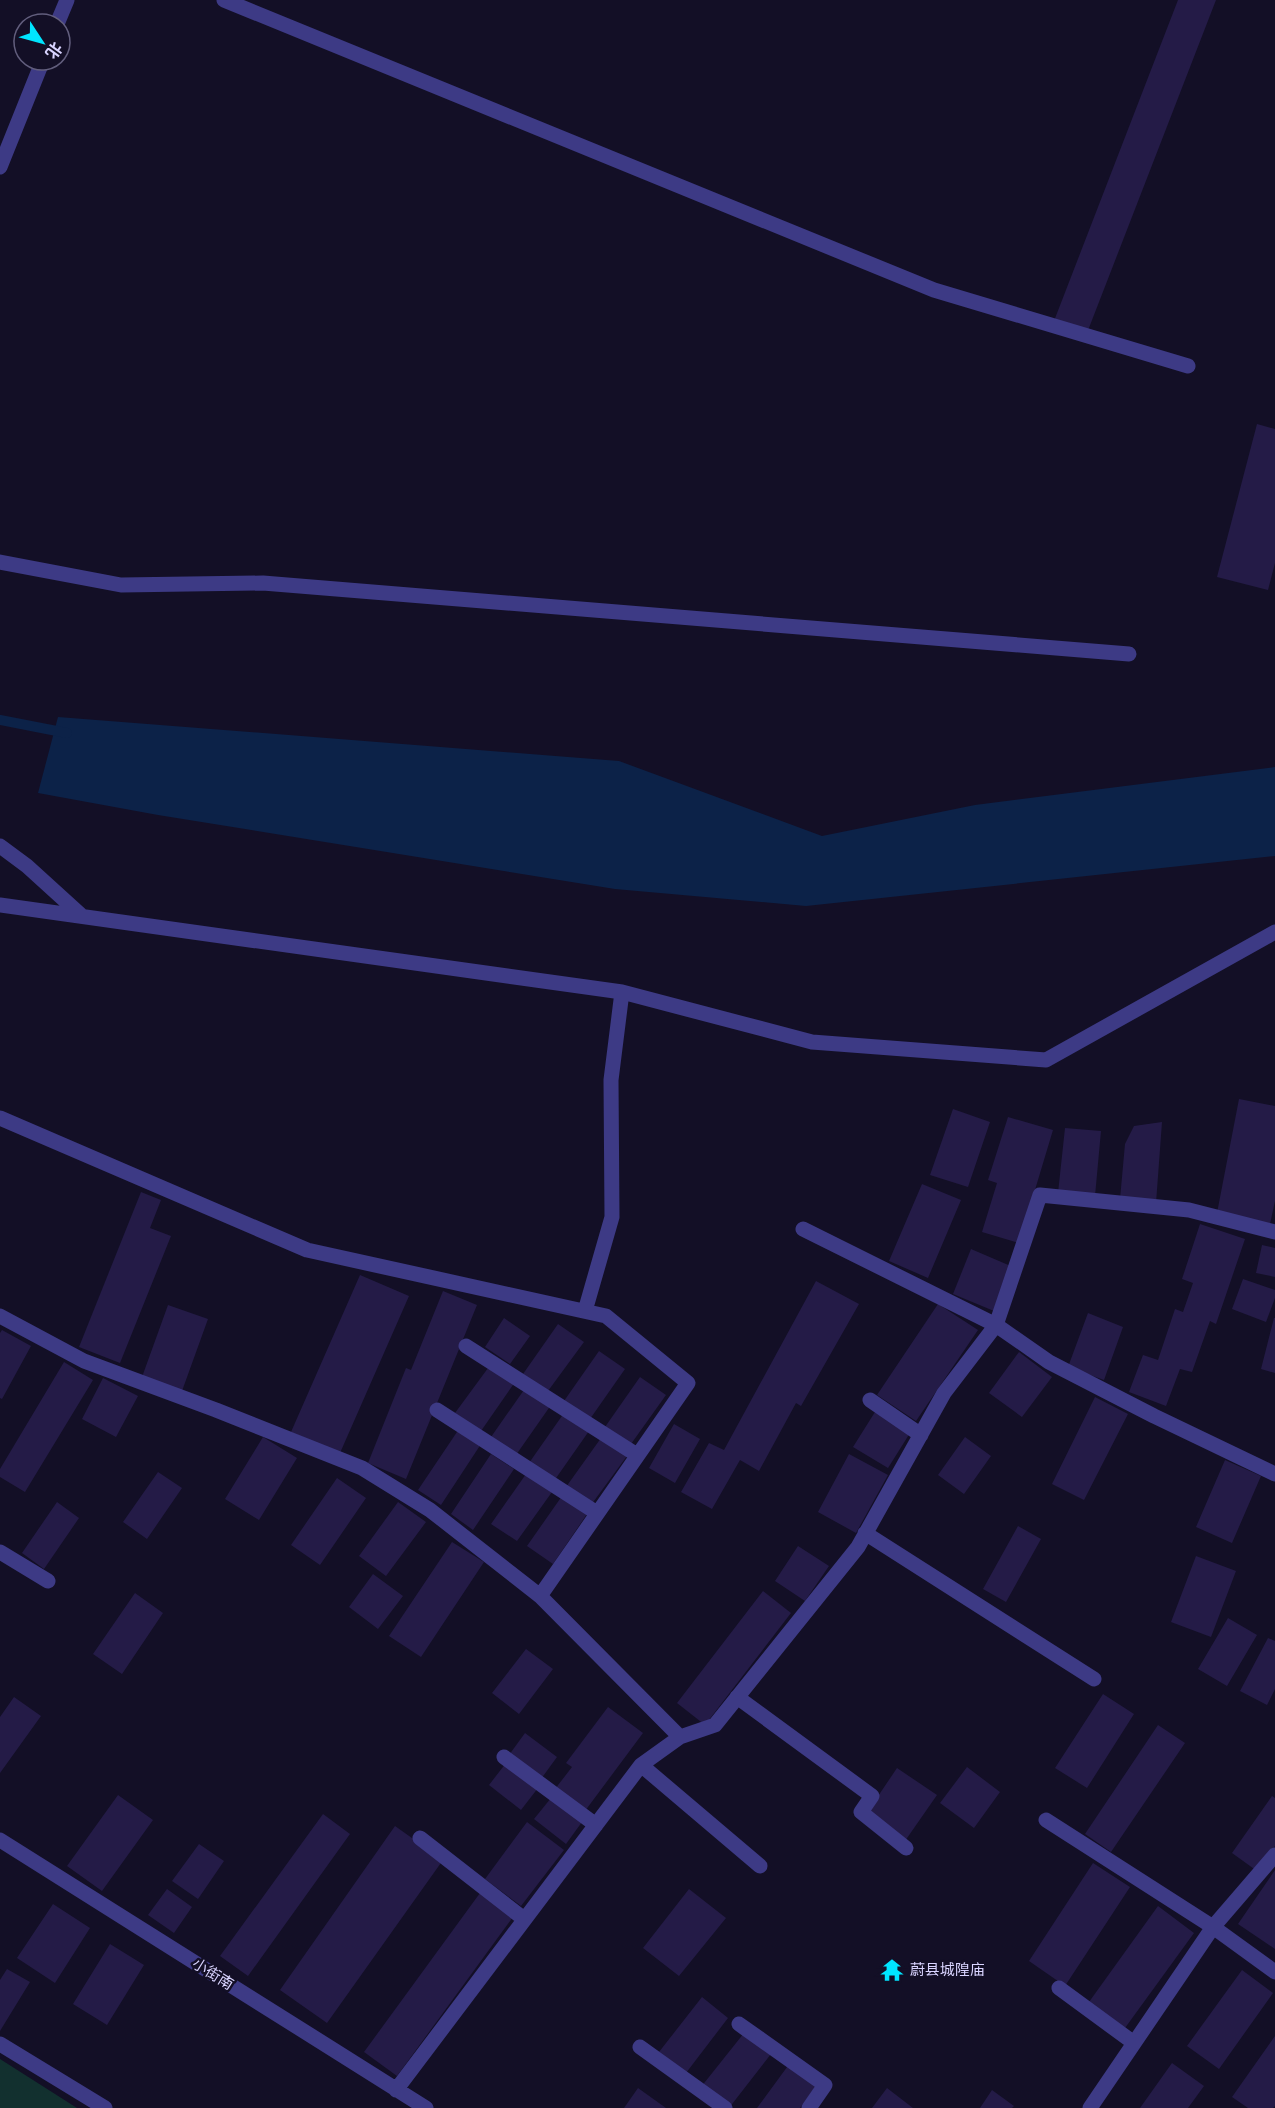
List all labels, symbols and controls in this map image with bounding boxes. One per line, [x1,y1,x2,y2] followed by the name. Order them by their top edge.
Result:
[12,12,72,72] north arrow
[41,38,67,63] text: 北
[189,1954,237,1994] street label: 小街南
[879,1957,905,1983] temple icon: 蔚县城隍庙
[910,1960,985,1979] place label: 蔚县城隍庙

